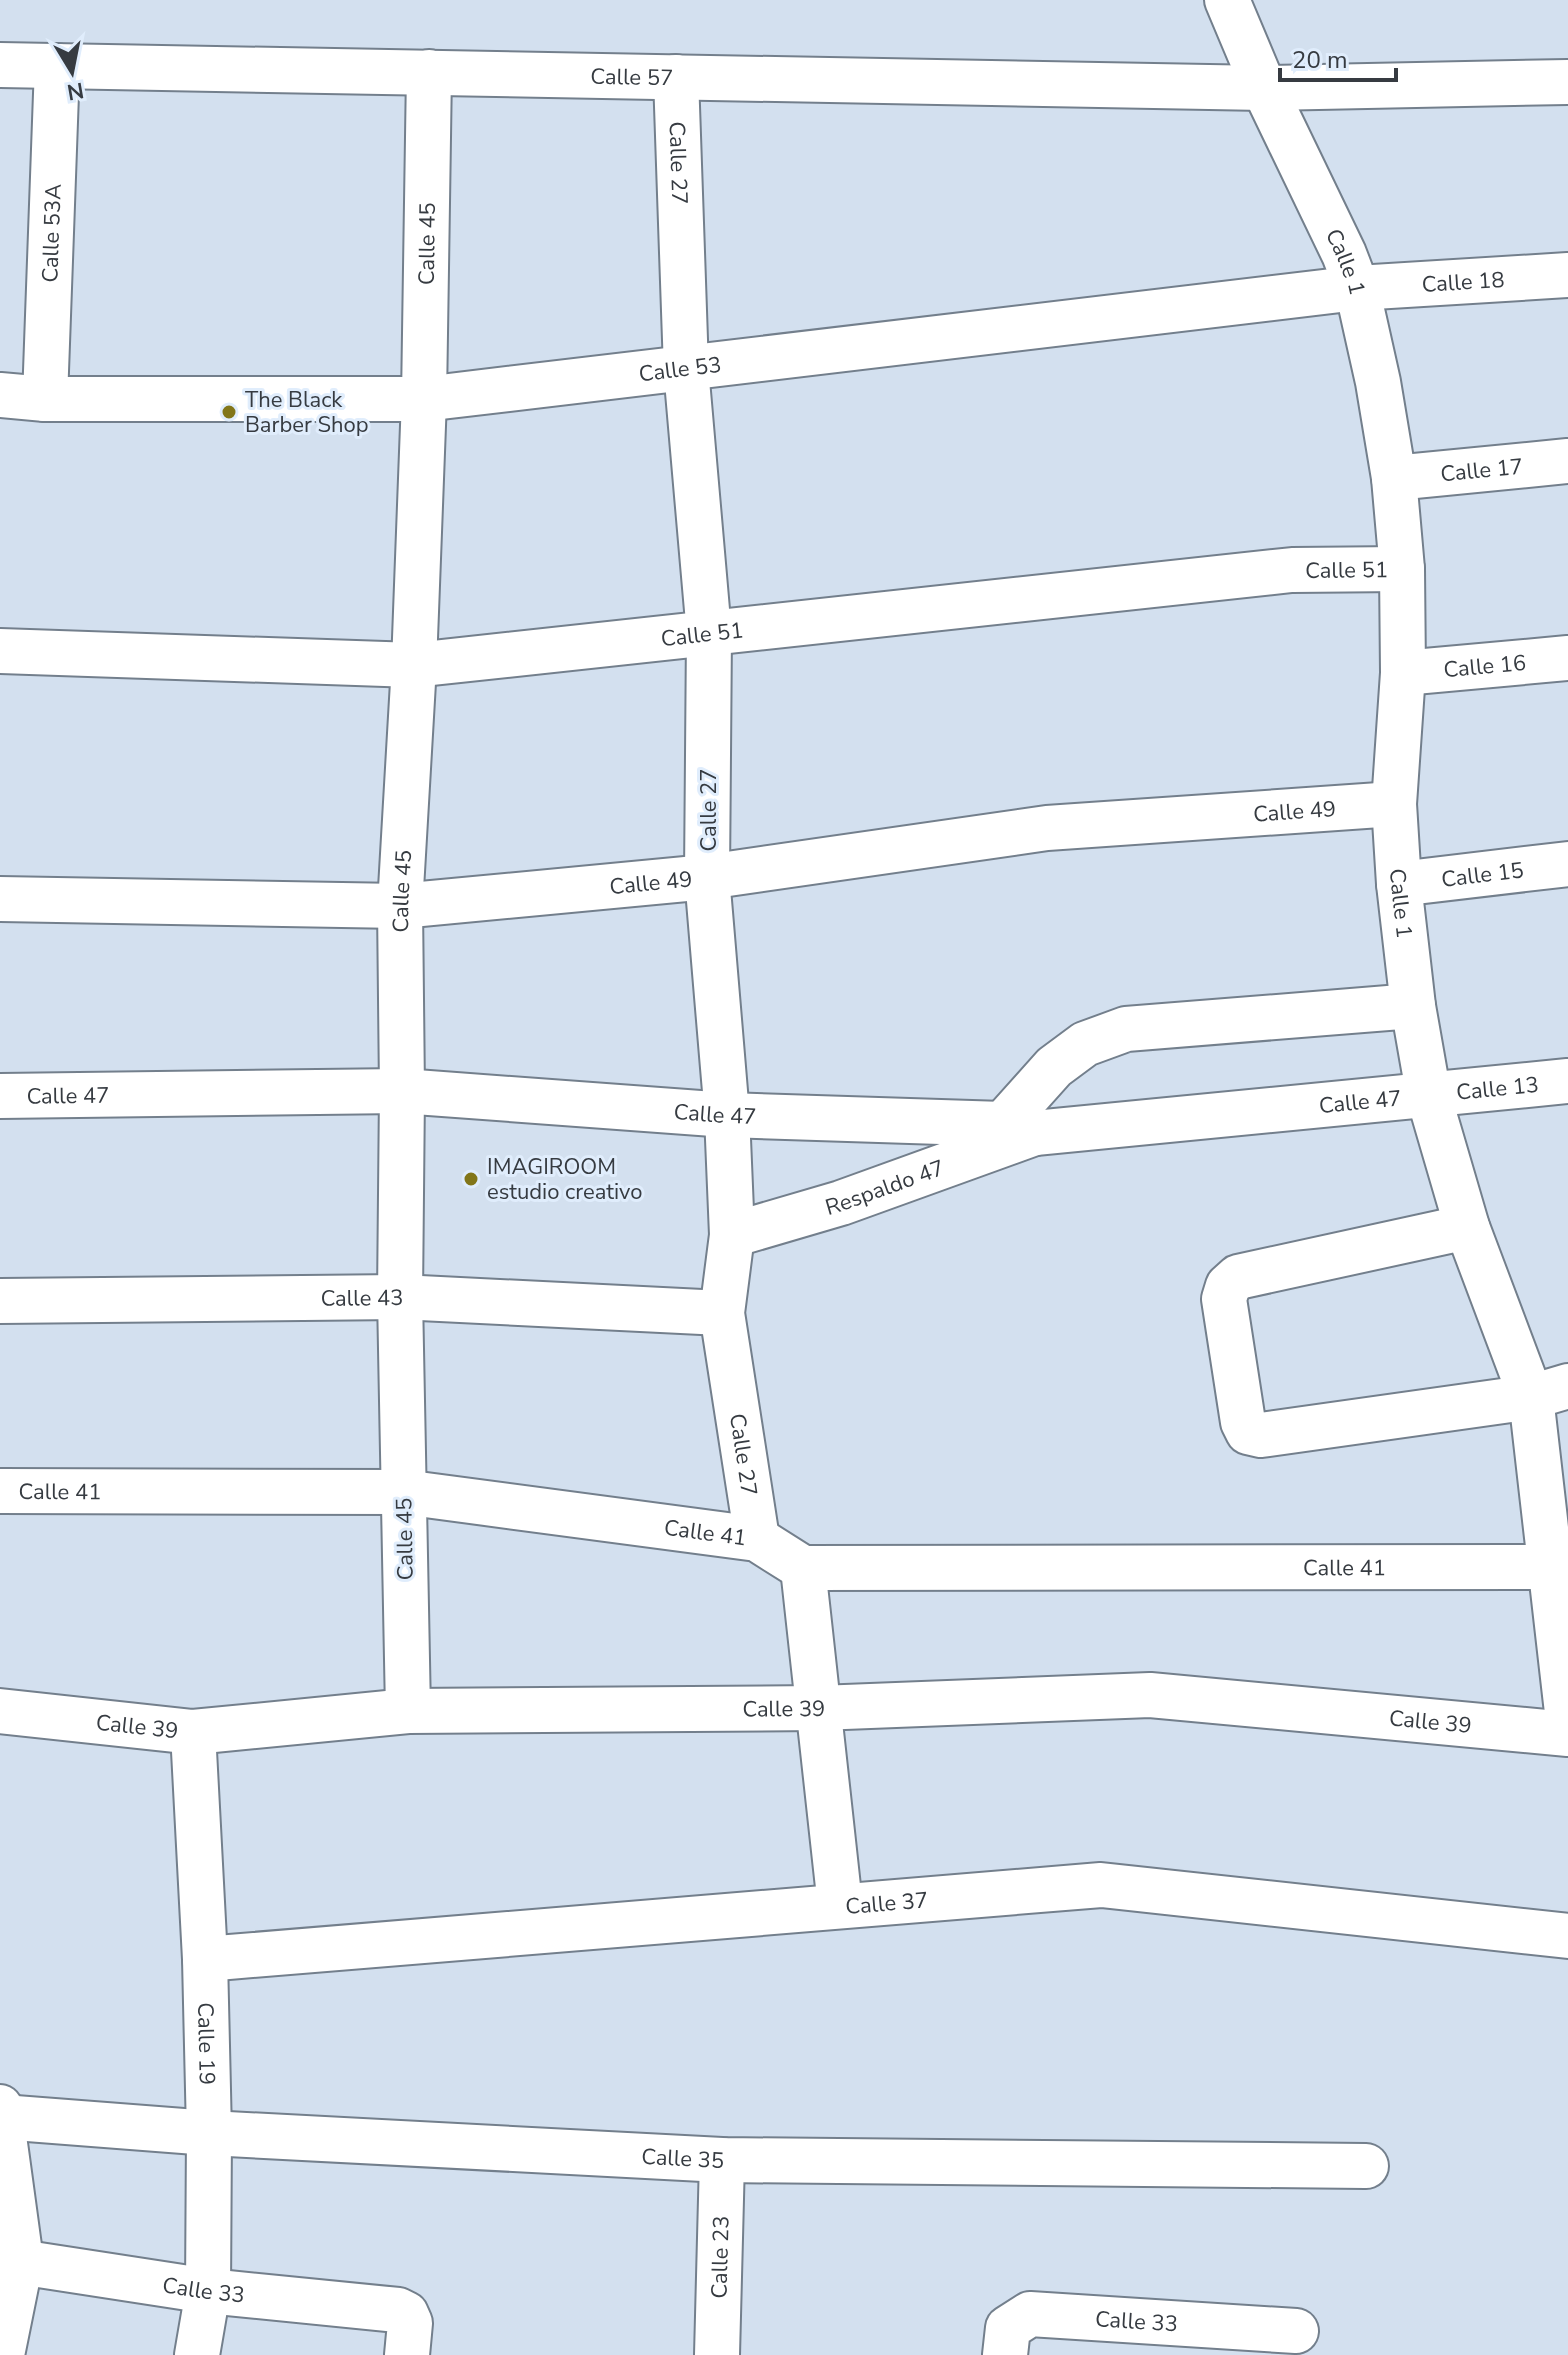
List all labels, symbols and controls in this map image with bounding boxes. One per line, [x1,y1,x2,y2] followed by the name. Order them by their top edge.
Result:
[32,32,112,112] north arrow
[1280,32,1396,82] scale bar
[1292,44,1348,76] text: 20 m
[590,62,674,93] street label: Calle 57
[65,75,86,107] text: N
[662,121,694,205] street label: Calle 27
[35,183,69,283] street label: Calle 53A
[412,202,443,285] street label: Calle 45
[1318,224,1372,298] street label: Calle 1
[1421,265,1505,300] street label: Calle 18
[637,350,723,389] street label: Calle 53
[245,385,369,440] place label: The Black Barber Shop
[220,403,238,421] marker: The Black Barber Shop
[1439,451,1524,489] street label: Calle 17
[1305,555,1388,586] street label: Calle 51
[659,615,745,654] street label: Calle 51
[1442,648,1527,685] street label: Calle 16
[694,769,724,851] street label: Calle 27
[1252,794,1337,830] street label: Calle 49
[386,849,419,933] street label: Calle 45
[1440,855,1525,895] street label: Calle 15
[608,864,694,902] street label: Calle 49
[1382,868,1419,940] street label: Calle 1
[1455,1070,1540,1108] street label: Calle 13
[26,1081,110,1112] street label: Calle 47
[1318,1083,1403,1121] street label: Calle 47
[673,1097,757,1132] street label: Calle 47
[487,1152,643,1207] place label: IMAGIROOM estudio creativo
[822,1153,949,1223] street label: Respaldo 47
[462,1170,480,1188] marker: IMAGIROOM estudio creativo
[320,1283,404,1314] street label: Calle 43
[722,1411,764,1498] street label: Calle 27
[19,1477,101,1507] street label: Calle 41
[389,1497,421,1581] street label: Calle 45
[662,1513,748,1553] street label: Calle 41
[1303,1553,1386,1583] street label: Calle 41
[742,1694,825,1725] street label: Calle 39
[1388,1703,1473,1741] street label: Calle 39
[94,1708,180,1746] street label: Calle 39
[844,1885,929,1922] street label: Calle 37
[190,2002,222,2085] street label: Calle 19
[641,2142,725,2176] street label: Calle 35
[704,2215,737,2299] street label: Calle 23
[160,2270,246,2311] street label: Calle 33
[1094,2304,1179,2339] street label: Calle 33

